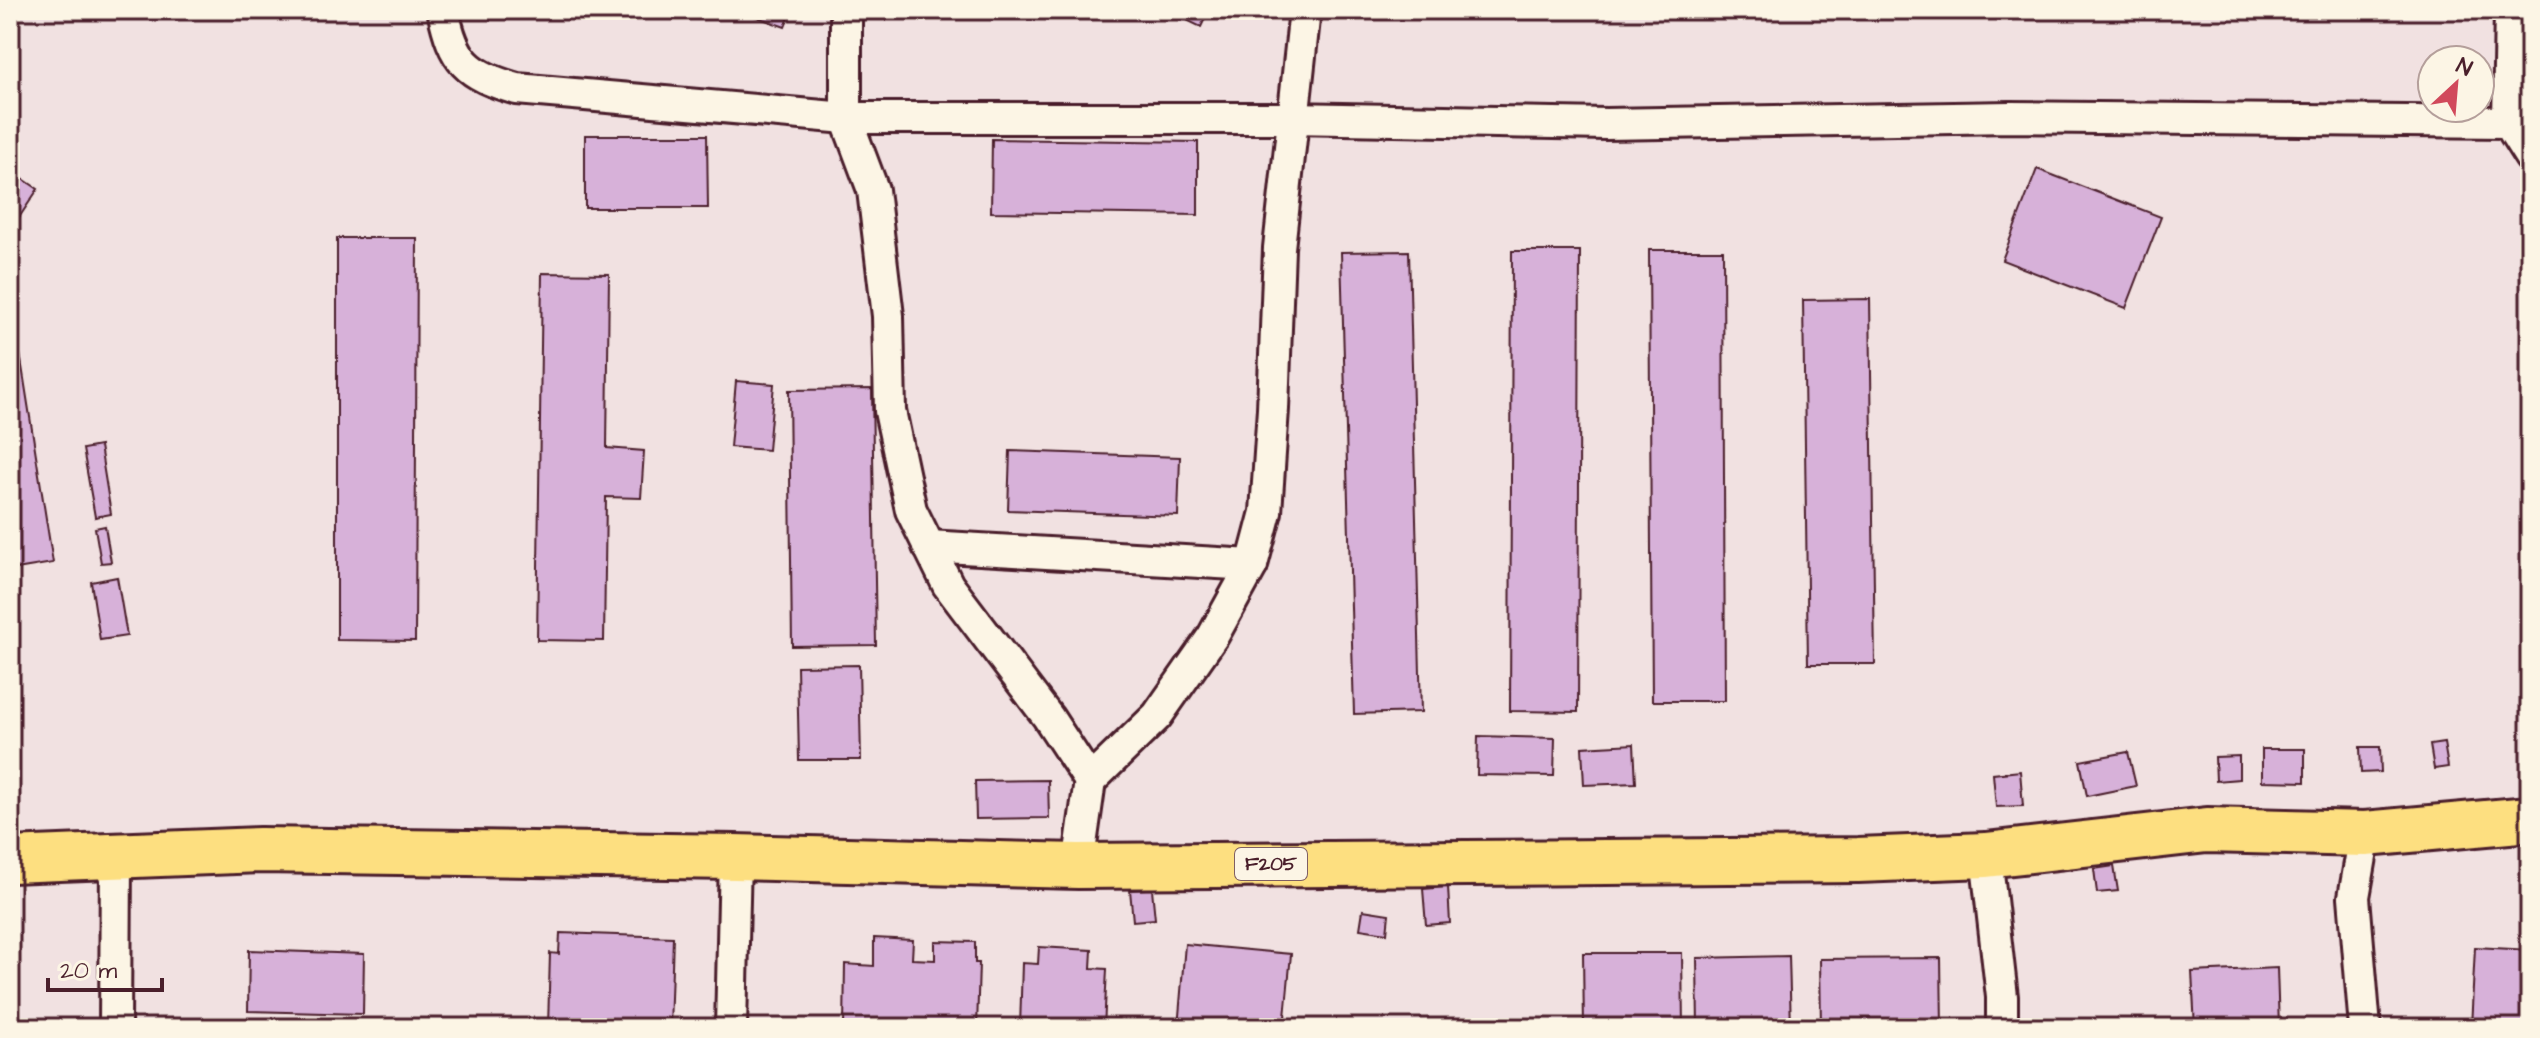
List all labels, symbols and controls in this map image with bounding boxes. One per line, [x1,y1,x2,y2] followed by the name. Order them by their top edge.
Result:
[2416,44,2496,124] north arrow
[2451,50,2477,84] text: N
[1235,848,1307,880] road number: F205
[48,942,162,992] scale bar
[60,954,117,988] text: 20 m

